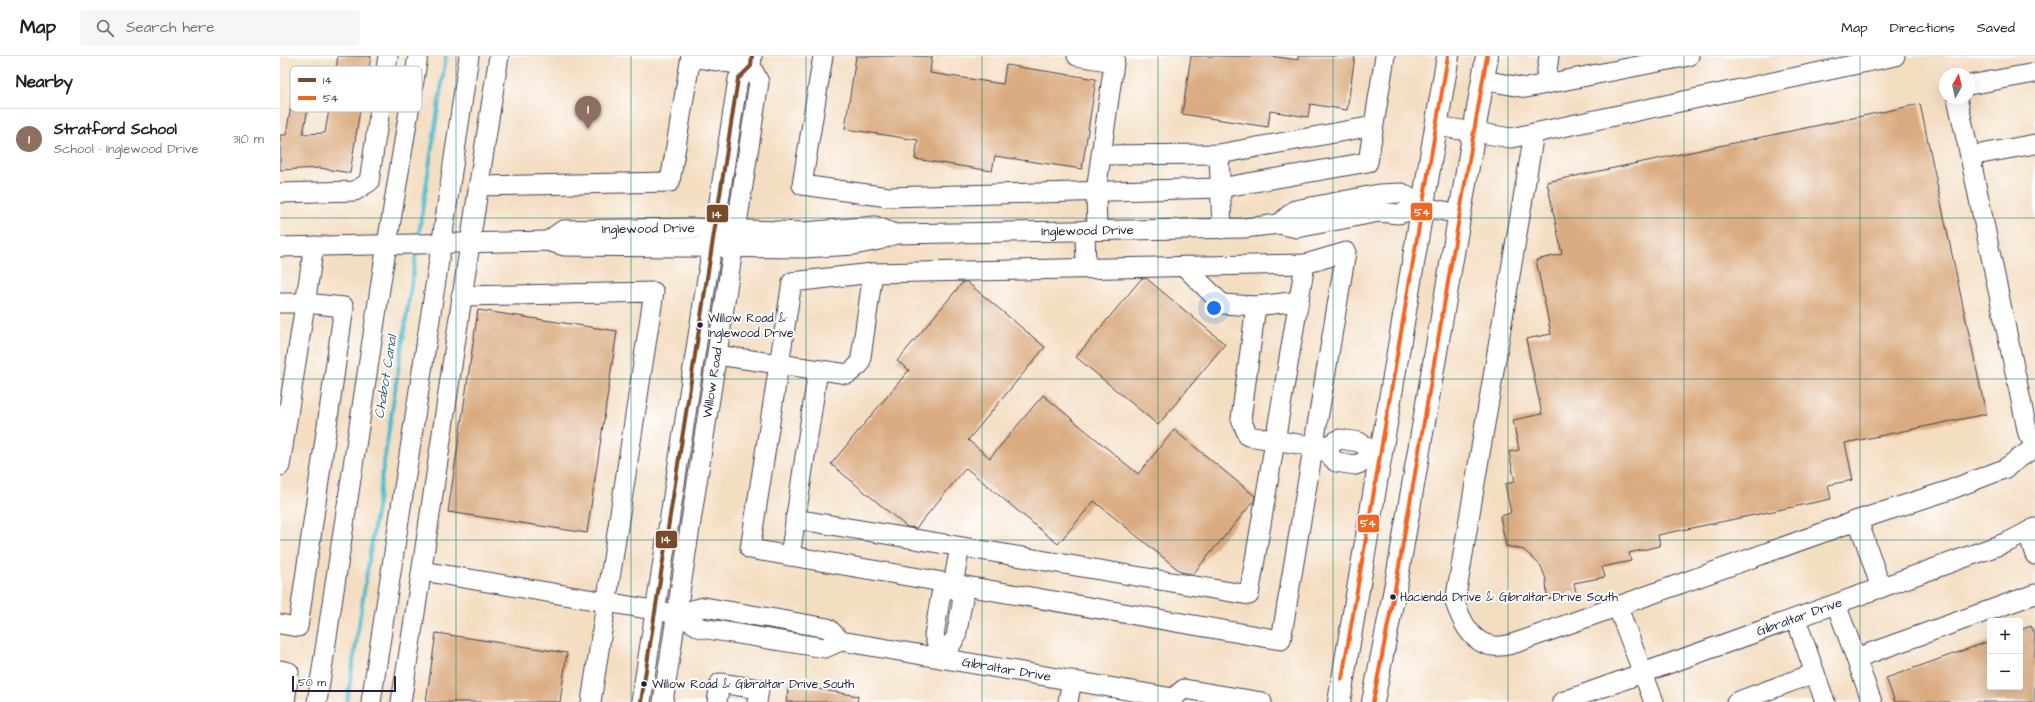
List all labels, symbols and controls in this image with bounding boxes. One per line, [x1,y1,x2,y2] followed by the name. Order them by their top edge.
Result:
[80,10,360,46] search box
[20,14,56,41] text: Map
[94,17,116,39] icon: search
[126,17,215,38] text: Search here
[1841,18,1868,38] text: Map
[1890,18,1955,38] text: Directions
[1977,18,2015,38] text: Saved
[290,66,422,112] legend
[1939,68,1975,104] north arrow
[16,70,73,94] text: Nearby
[323,73,332,88] text: 14
[323,91,339,106] text: 54
[575,96,601,129] pin: 1
[54,119,177,140] text: Stratford School
[28,130,30,148] text: 1
[232,130,264,148] text: 310 m
[54,140,199,158] text: School · Inglewood Drive
[1410,202,1433,221] line badge: 54
[706,204,729,223] line badge: 14
[1414,205,1430,220] text: 54
[713,207,722,222] text: 14
[602,219,695,239] street label: Inglewood Drive
[1041,221,1134,241] street label: Inglewood Drive
[1204,298,1224,318] your location
[708,310,794,343] place label: Willow Road & Inglewood Drive
[695,320,705,330] marker: Willow Road & Inglewood Drive
[370,332,403,420] water label: Chabot Canal
[698,346,727,419] street label: Willow Road
[1357,514,1380,533] line badge: 54
[1360,516,1376,531] text: 54
[655,530,678,549] line badge: 14
[662,532,671,547] text: 14
[1400,589,1618,606] place label: Hacienda Drive & Gibraltar Drive South
[1388,592,1398,602] marker: Hacienda Drive & Gibraltar Drive South
[1754,593,1845,641] street label: Gibraltar Drive
[1987,618,2023,690] map controls
[1987,618,2023,654] button: +
[961,653,1052,686] street label: Gibraltar Drive
[1987,654,2023,690] button: −
[292,674,396,693] scale bar
[298,675,326,690] text: 50 m
[652,676,854,693] place label: Willow Road & Gibraltar Drive South
[639,679,649,689] marker: Willow Road & Gibraltar Drive South

